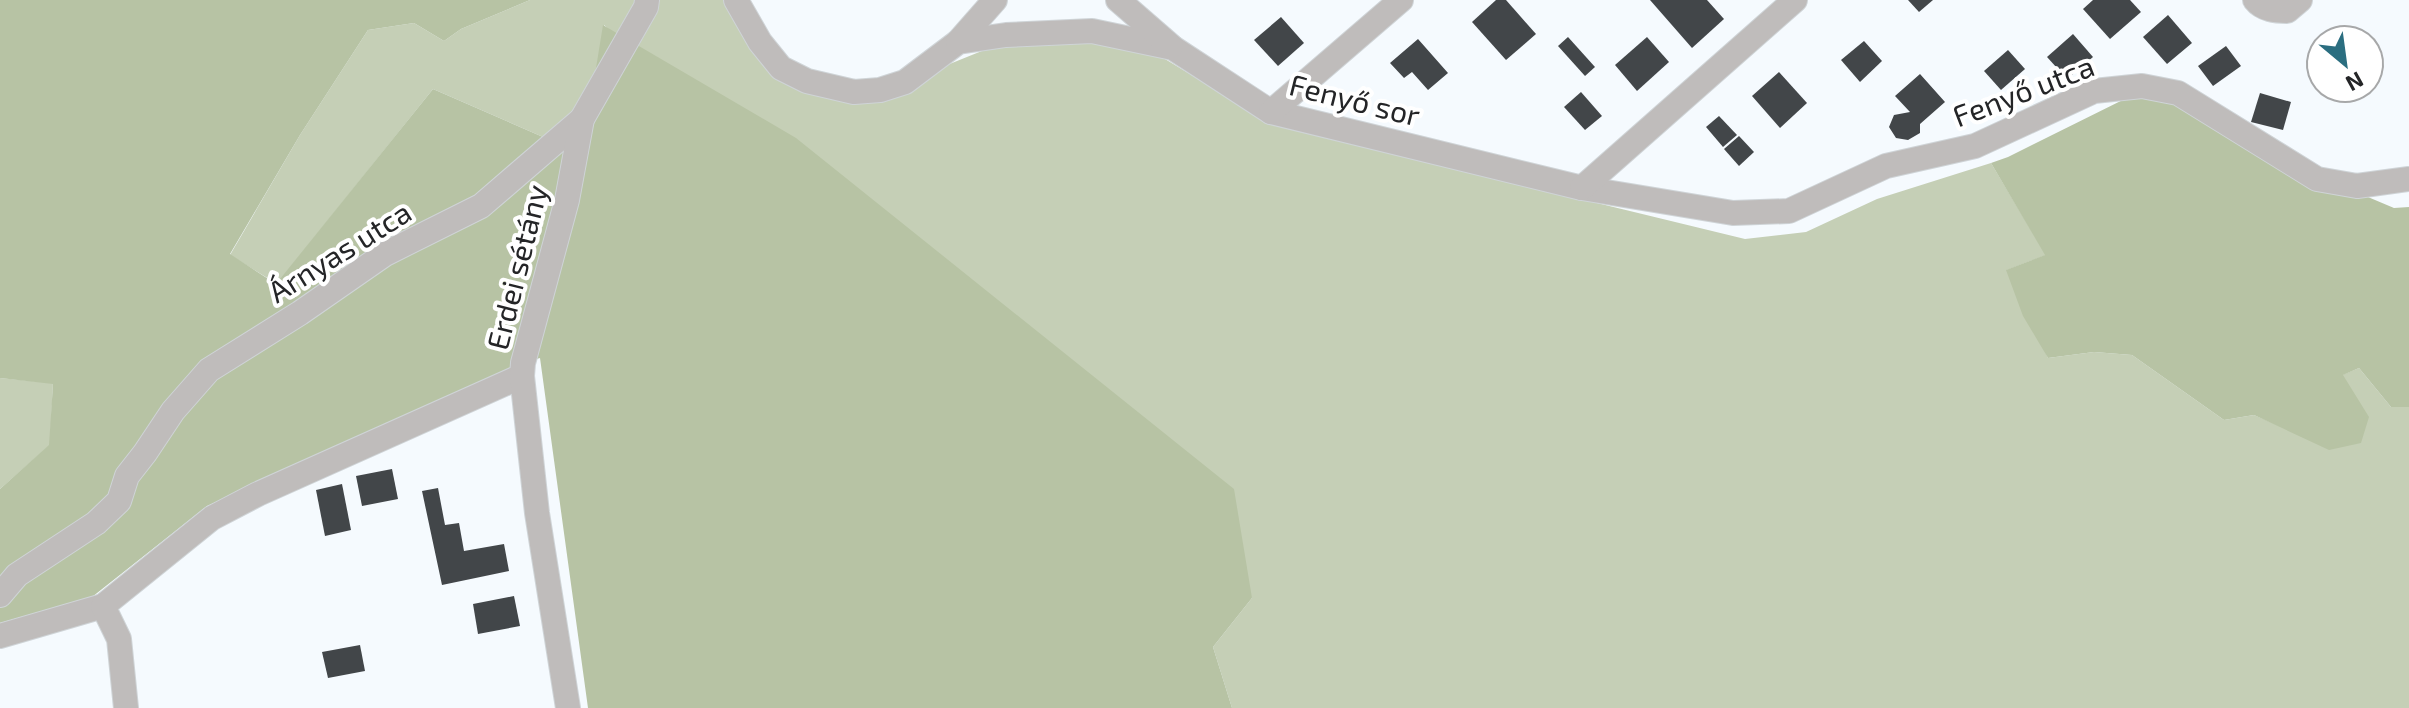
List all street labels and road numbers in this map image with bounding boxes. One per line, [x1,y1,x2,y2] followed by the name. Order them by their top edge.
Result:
[1947,47,2099,133] street label: Fenyő utca
[1286,65,1424,133] street label: Fenyő sor
[478,181,554,353] street label: Erdei sétány
[261,193,417,309] street label: Árnyas utca

